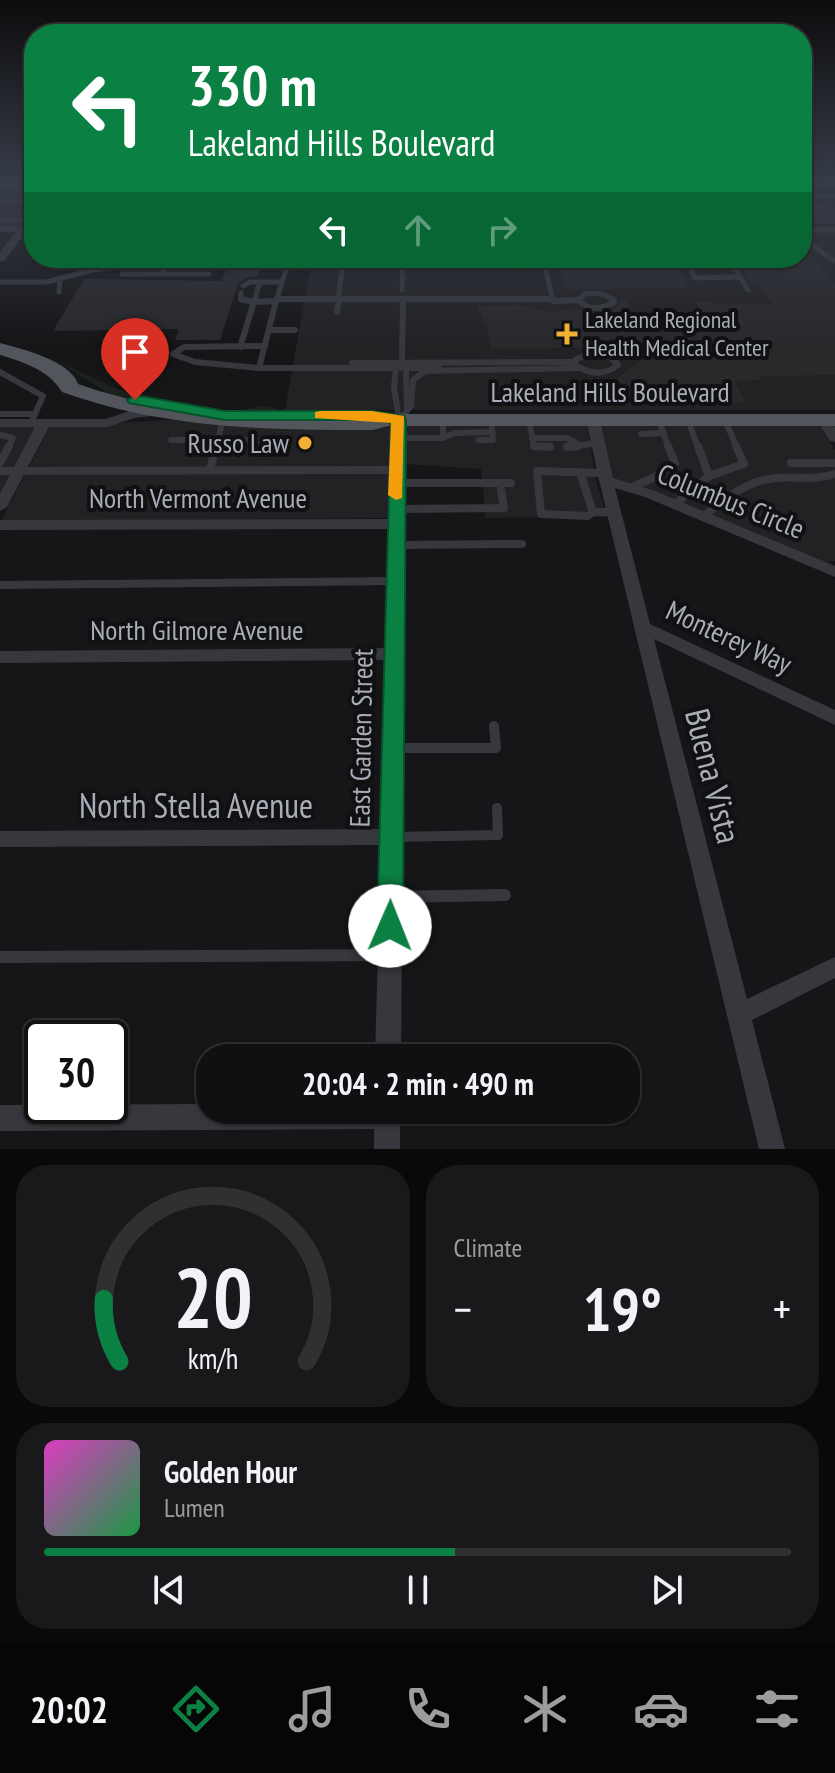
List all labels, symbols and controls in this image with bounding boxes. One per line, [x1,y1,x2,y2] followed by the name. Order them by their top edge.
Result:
[188,49,317,121] text: 330 m
[56,56,160,160] icon: left
[188,119,495,166] text: Lakeland Hills Boulevard
[312,208,356,252] icon: left
[396,208,440,252] icon: ahead
[480,208,524,252] icon: right
[585,304,769,363] place label: Lakeland Regional Health Medical Center
[101,318,169,400] pin
[556,323,578,345] marker: Lakeland Regional Health Medical Center
[113,330,157,374] icon: arrive
[490,373,730,410] street label: Lakeland Hills Boulevard
[187,424,289,461] place label: Russo Law
[296,434,314,452] marker: Russo Law
[652,454,810,547] street label: Columbus Circle
[89,479,307,516] street label: North Vermont Avenue
[660,591,799,682] street label: Monterey Way
[90,611,304,648] street label: North Gilmore Avenue
[340,648,381,828] street label: East Garden Street
[676,704,752,848] street label: Buena Vista
[79,783,313,827] street label: North Stella Avenue
[348,884,432,968] position arrow
[24,1020,128,1124] speed limit sign: 30
[302,1064,534,1103] text: 20:04 · 2 min · 490 m
[454,1231,522,1264] text: Climate
[173,1243,253,1351] text: 20
[583,1270,662,1348] text: 19°
[454,1280,472,1337] text: −
[773,1280,791,1337] text: +
[187,1340,238,1377] text: km/h
[164,1452,297,1491] text: Golden Hour
[164,1491,225,1524] text: Lumen
[147,1568,191,1612] icon: previous
[396,1568,440,1612] icon: pause
[645,1568,689,1612] icon: next
[168,1681,224,1737] icon: directions
[284,1681,340,1737] icon: music
[400,1681,456,1737] icon: phone
[517,1681,573,1737] icon: climate
[633,1681,689,1737] icon: car
[749,1681,805,1737] icon: filters
[30,1686,108,1733] text: 20:02

